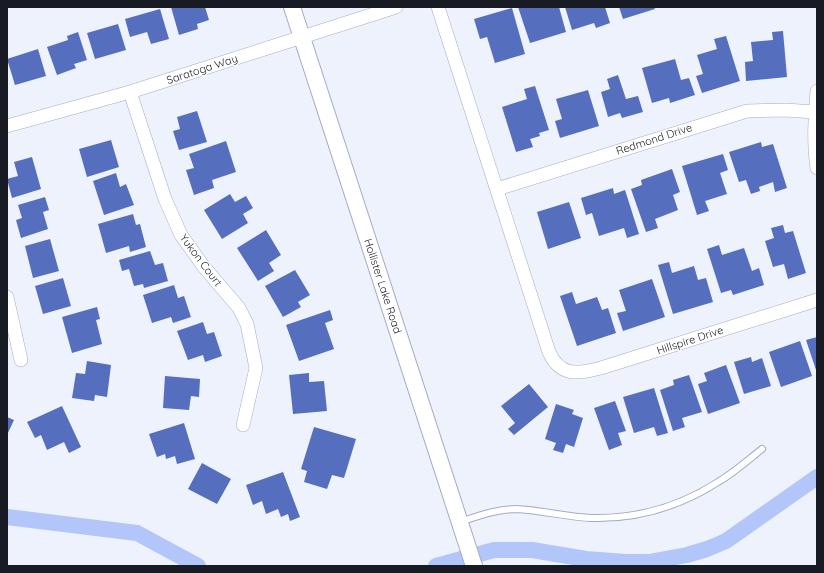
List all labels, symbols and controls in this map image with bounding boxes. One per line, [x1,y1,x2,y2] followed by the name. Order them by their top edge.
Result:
[165,51,239,87] street label: Saratoga Way
[614,120,694,158] street label: Redmond Drive
[177,231,225,289] street label: Yukon Court
[361,237,405,335] street label: Hollister Lake Road
[655,323,725,357] street label: Hillspire Drive

